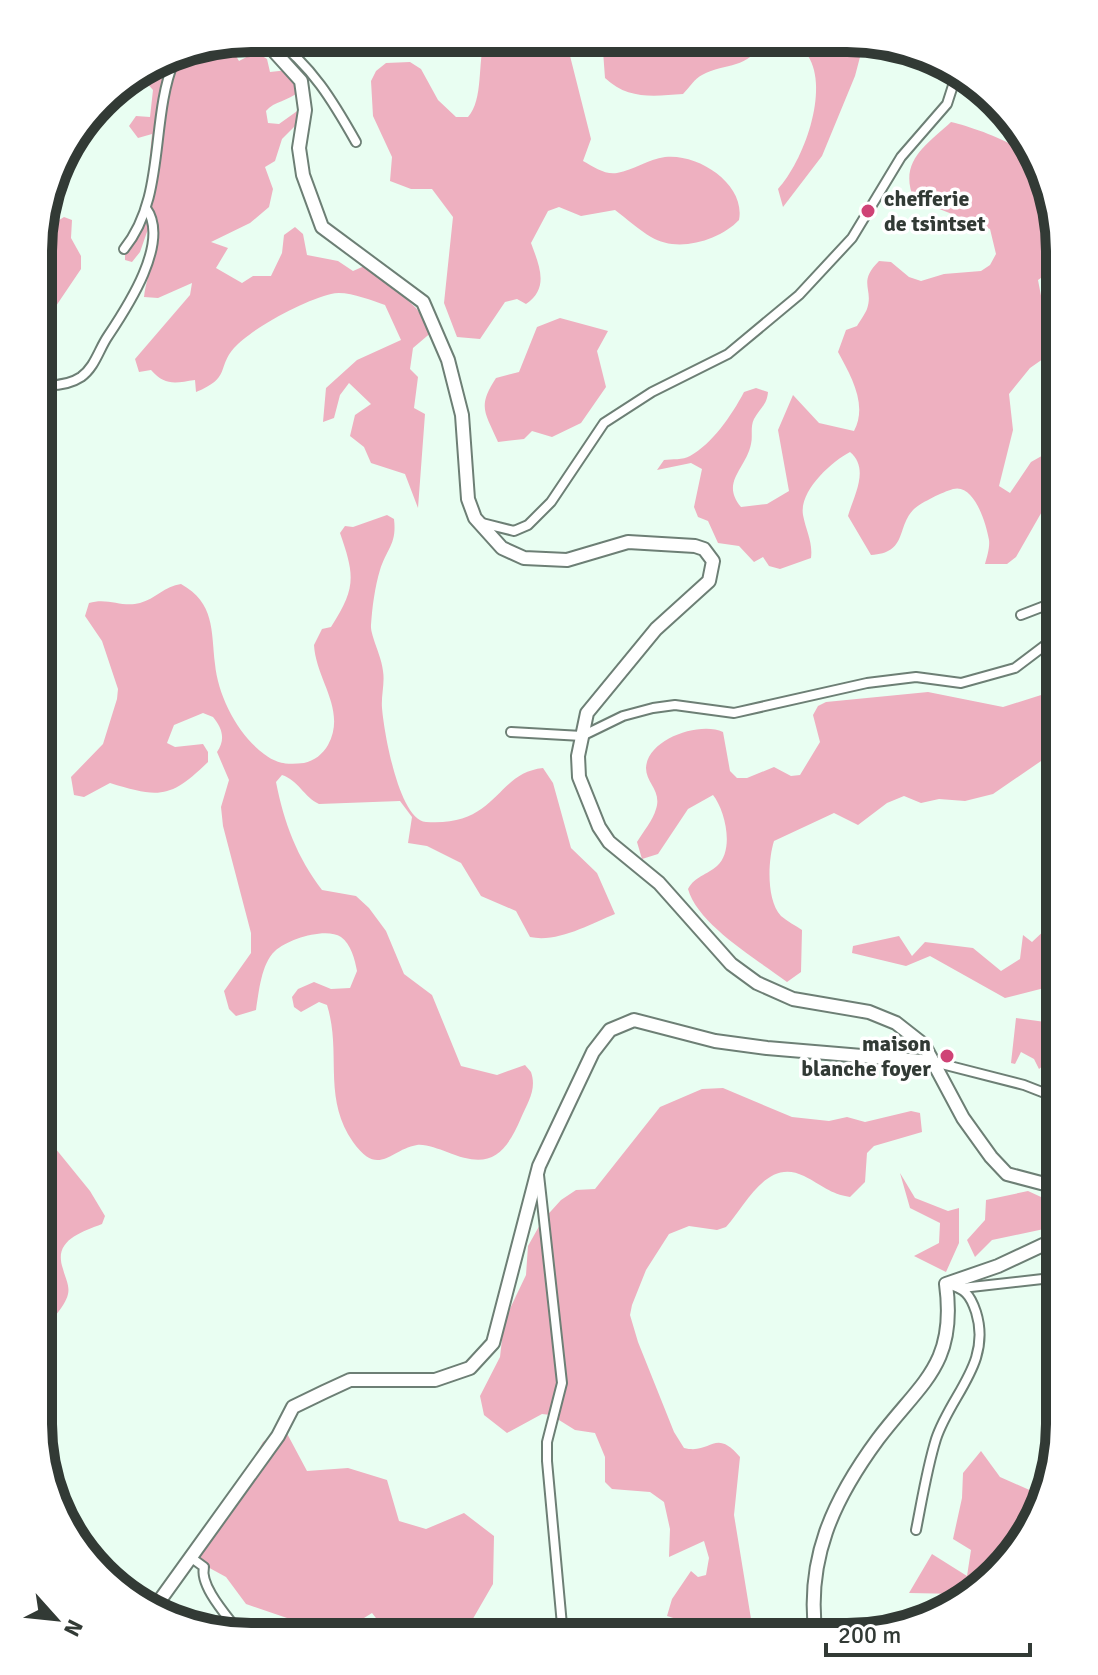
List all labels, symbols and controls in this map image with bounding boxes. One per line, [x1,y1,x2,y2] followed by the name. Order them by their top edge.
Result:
[884,185,985,237] place label: chefferie de tsintset
[859,202,877,220] marker: chefferie de tsintset
[801,1030,931,1082] place label: maison blanche foyer
[938,1047,956,1065] marker: maison blanche foyer
[16,1579,96,1659] north arrow
[826,1607,1030,1657] scale bar
[58,1615,89,1641] text: N
[838,1620,901,1650] text: 200 m

